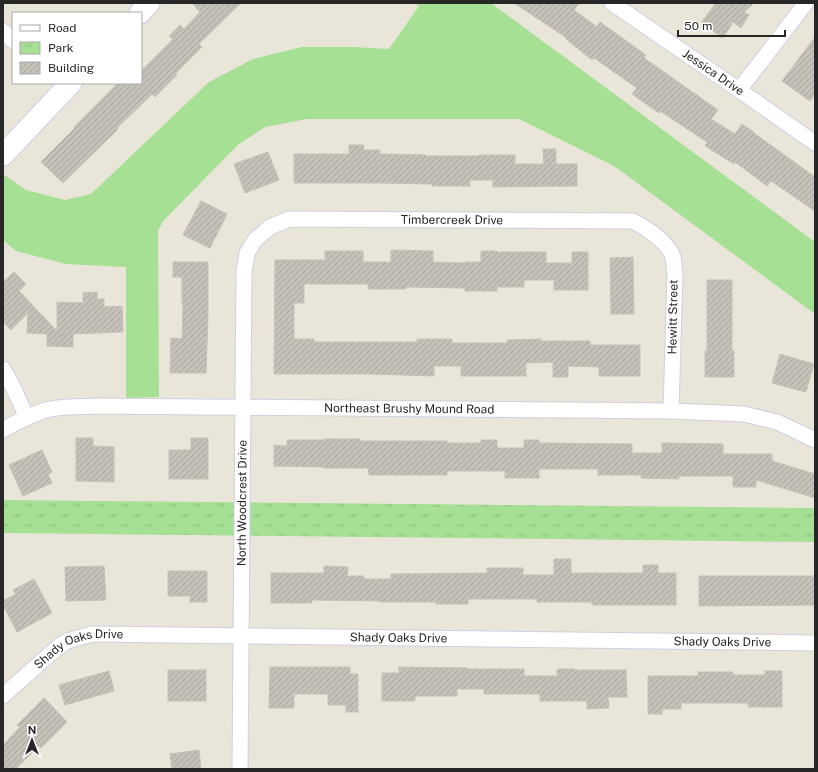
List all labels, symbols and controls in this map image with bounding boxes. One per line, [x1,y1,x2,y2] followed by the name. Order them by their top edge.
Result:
[12,12,142,84] legend
[678,12,785,38] scale bar
[684,19,712,33] text: 50 m
[48,21,76,35] text: Road
[48,41,74,55] text: Park
[680,47,747,99] street label: Jessica Drive
[48,61,94,75] text: Building
[401,213,503,227] street label: Timbercreek Drive
[665,279,681,355] street label: Hewitt Street
[324,401,494,416] street label: Northeast Brushy Mound Road
[235,440,250,566] street label: North Woodcrest Drive
[31,627,124,672] street label: Shady Oaks Drive
[350,630,448,645] street label: Shady Oaks Drive
[674,634,772,649] street label: Shady Oaks Drive
[12,720,52,760] north arrow
[28,724,36,736] text: N

